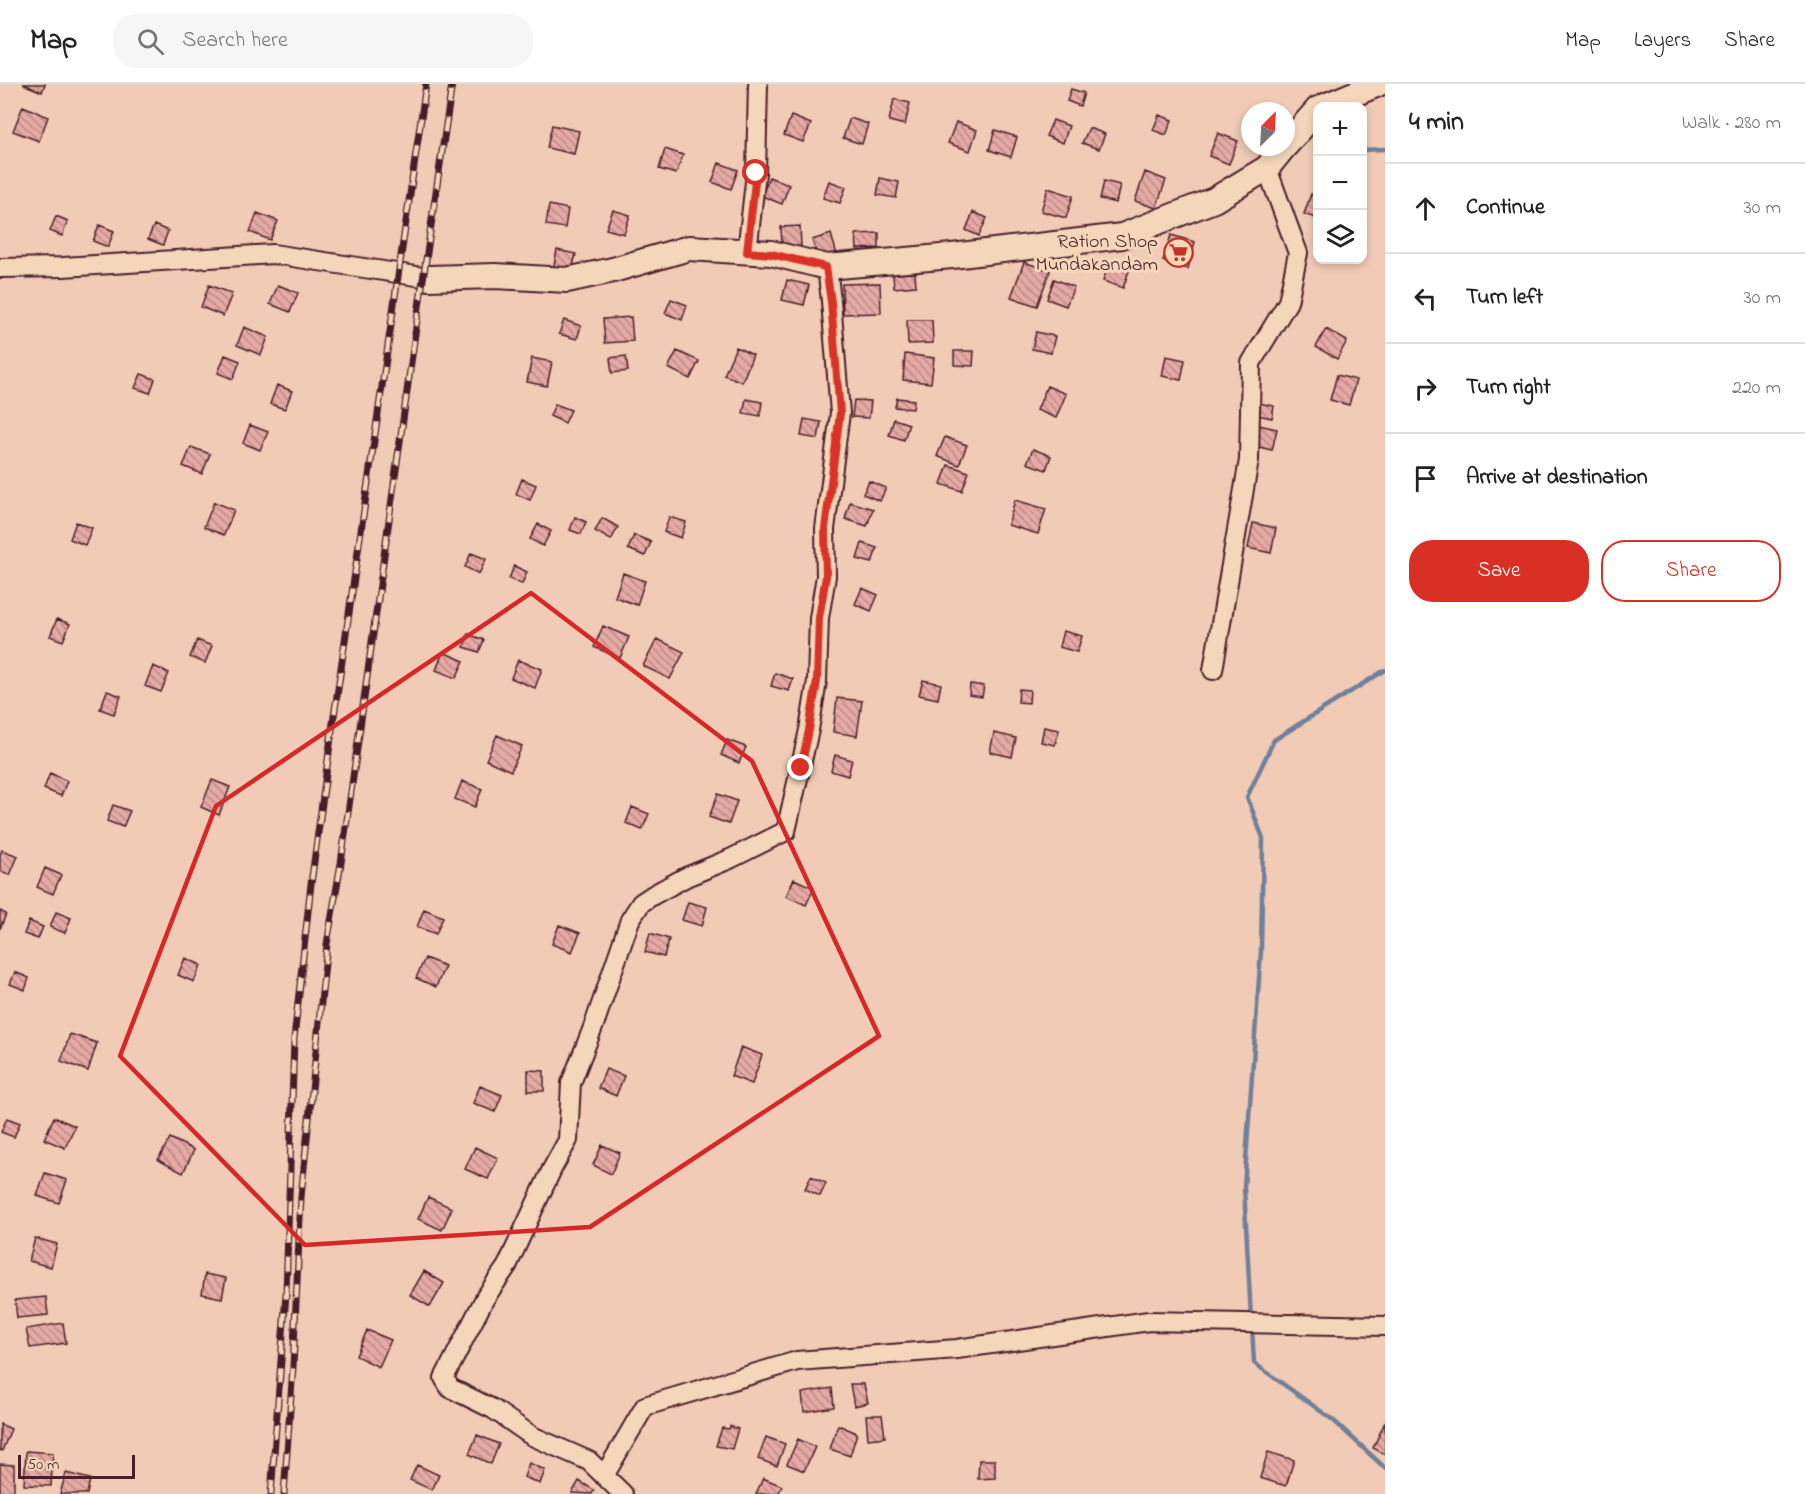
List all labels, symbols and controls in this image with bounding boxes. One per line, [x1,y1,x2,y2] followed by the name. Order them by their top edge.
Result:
[113,14,533,68] search box
[30,21,77,62] text: Map
[134,25,167,58] icon: search
[182,25,288,57] text: Search here
[1565,26,1601,56] text: Map
[1634,26,1691,56] text: Layers
[1724,26,1775,56] text: Share
[1241,102,1295,156] north arrow
[1313,102,1367,264] map controls
[1313,102,1367,156] button: +
[1409,104,1464,142] text: 4 min
[1682,109,1781,138] text: Walk · 280 m
[1313,156,1367,210] button: −
[742,159,768,185] route start
[1409,192,1442,225] icon: ahead
[1466,192,1545,224] text: Continue
[1744,194,1781,223] text: 30 m
[1313,210,1367,264] button: layers
[1036,228,1158,280] place label: Ration Shop Mundakandam
[1163,236,1195,268] supermarket icon: Ration Shop Mundakandam
[1409,282,1442,315] icon: left
[1466,282,1543,314] text: Turn left
[1744,284,1781,313] text: 30 m
[1409,372,1442,405] icon: right
[1466,372,1551,404] text: Turn right
[1732,374,1781,403] text: 220 m
[1409,462,1442,495] icon: arrive
[1466,462,1648,494] text: Arrive at destination
[1409,540,1589,602] button: Save
[1601,540,1781,602] button: Share
[787,754,813,780] route end
[18,1452,135,1480] scale bar
[27,1453,59,1477] text: 50 m

